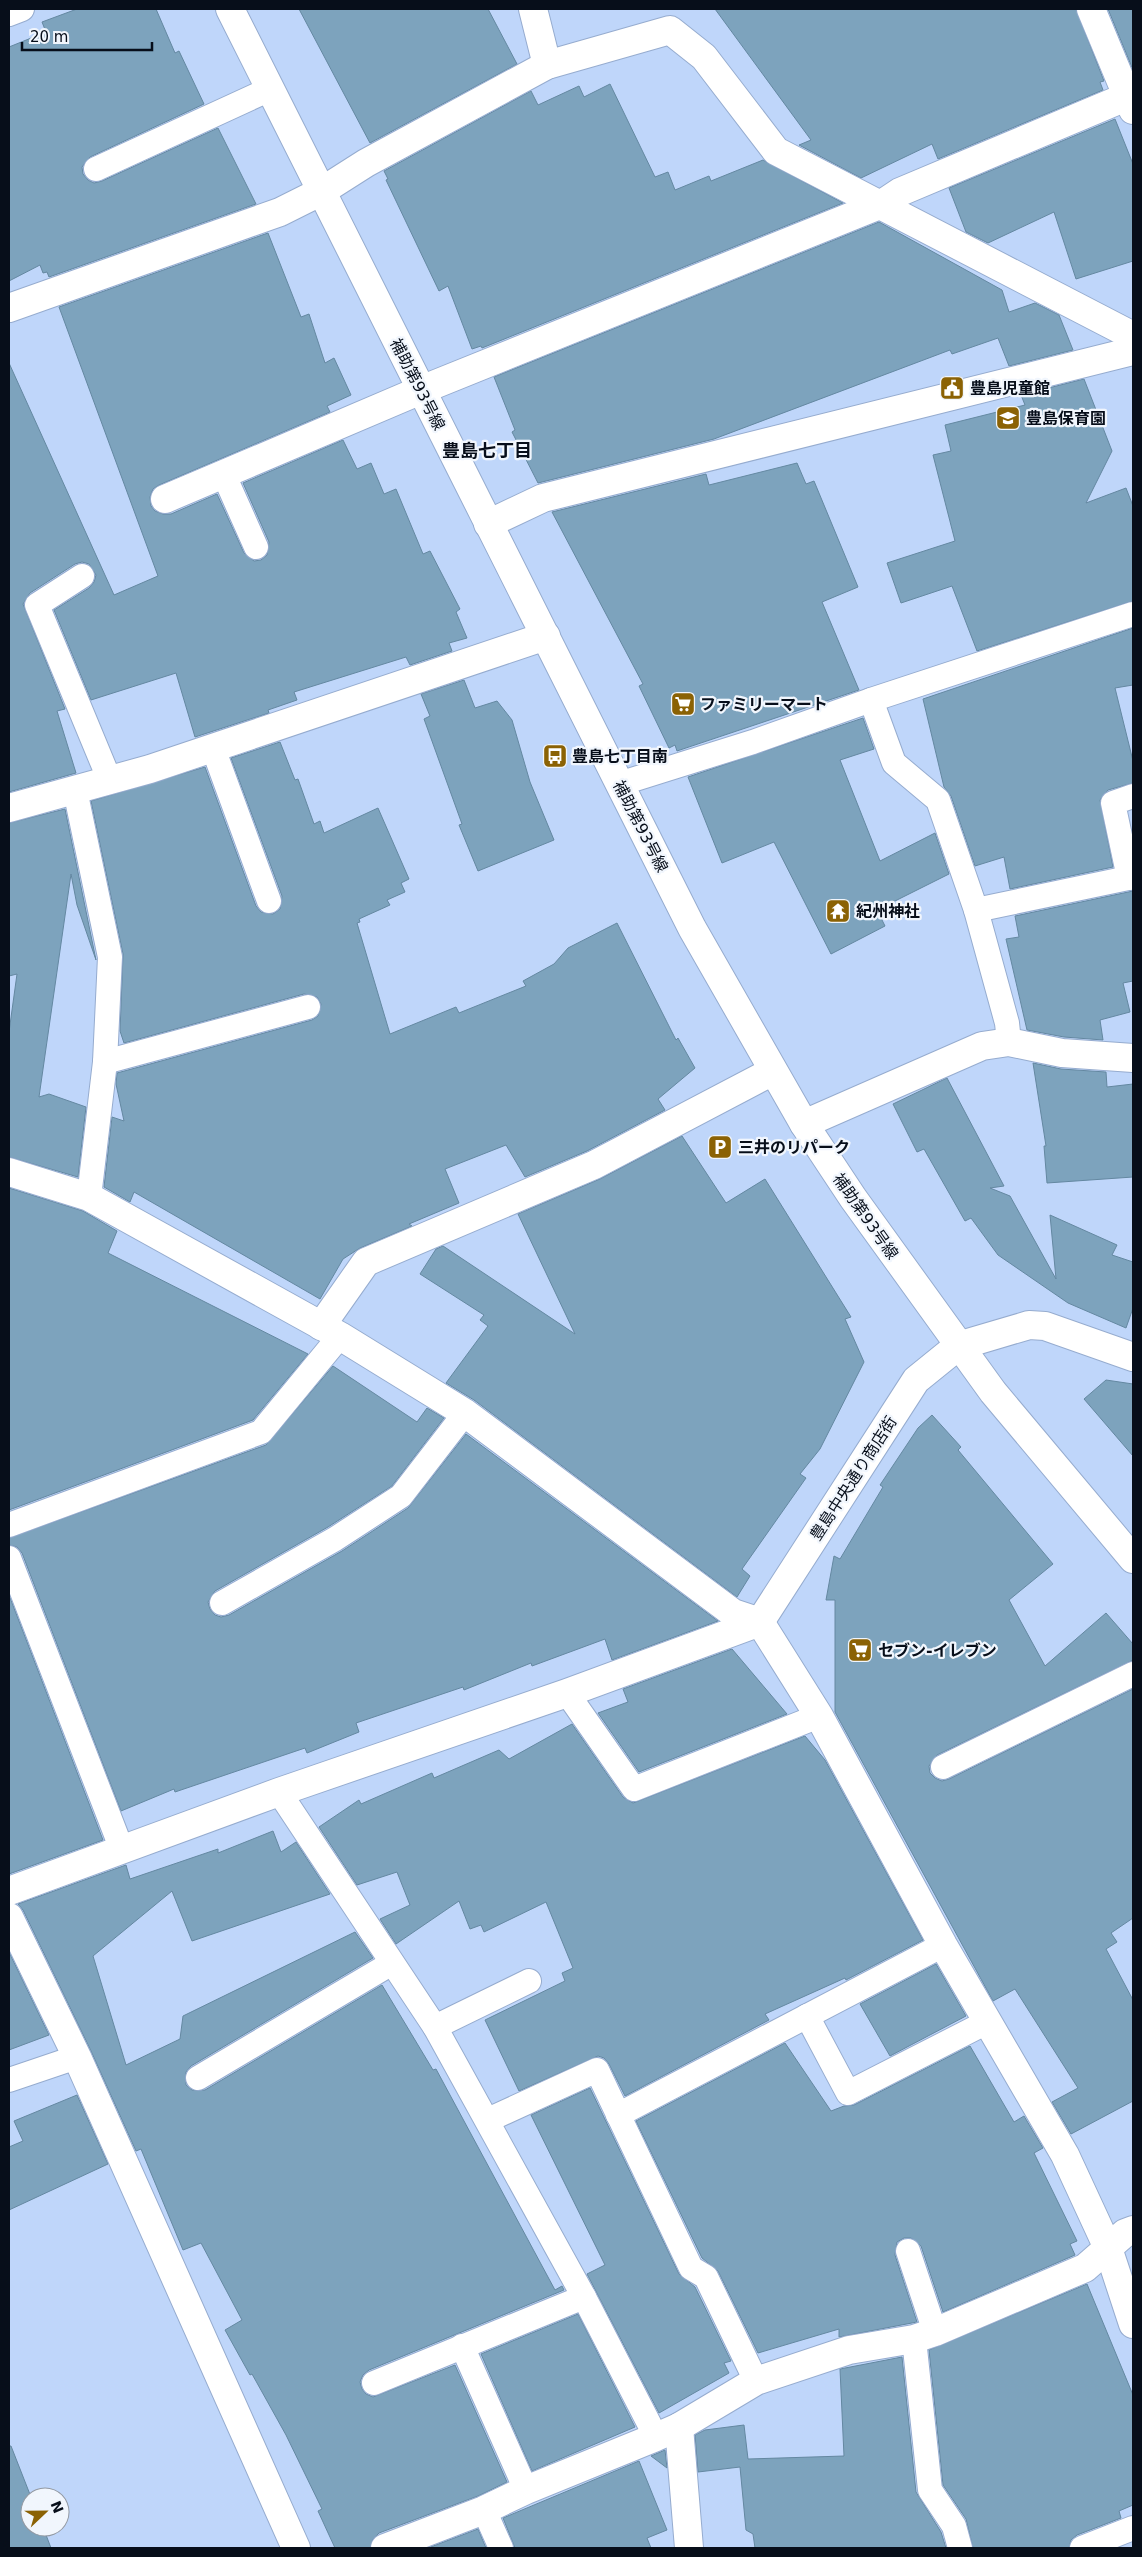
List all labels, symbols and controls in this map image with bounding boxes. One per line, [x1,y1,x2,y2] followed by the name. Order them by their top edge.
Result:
[22,20,152,52] scale bar
[30,28,68,46] text: 20 m
[386,335,449,433] street label: 補助第93号線
[939,375,965,401] public building icon: 豊島児童館
[970,379,1050,398] place label: 豊島児童館
[995,405,1021,431] school or university icon: 豊島保育園
[1026,409,1106,428] place label: 豊島保育園
[442,440,532,461] district label: 豊島七丁目
[670,691,696,717] supermarket icon: ファミリーマート
[700,695,828,714] place label: ファミリーマート
[542,743,568,769] bus stop icon: 豊島七丁目南
[572,747,668,766] place label: 豊島七丁目南
[609,777,672,875] street label: 補助第93号線
[825,898,851,924] temple icon: 紀州神社
[856,902,920,921] place label: 紀州神社
[707,1134,733,1160] parking icon: 三井のリパーク
[738,1138,850,1157] place label: 三井のリパーク
[829,1170,902,1263] street label: 補助第93号線
[806,1413,901,1544] street label: 豊島中央通り商店街
[847,1637,873,1663] supermarket icon: セブン-イレブン
[878,1641,997,1660] place label: セブン-イレブン
[20,2487,70,2537] north arrow
[47,2499,67,2516] text: N

